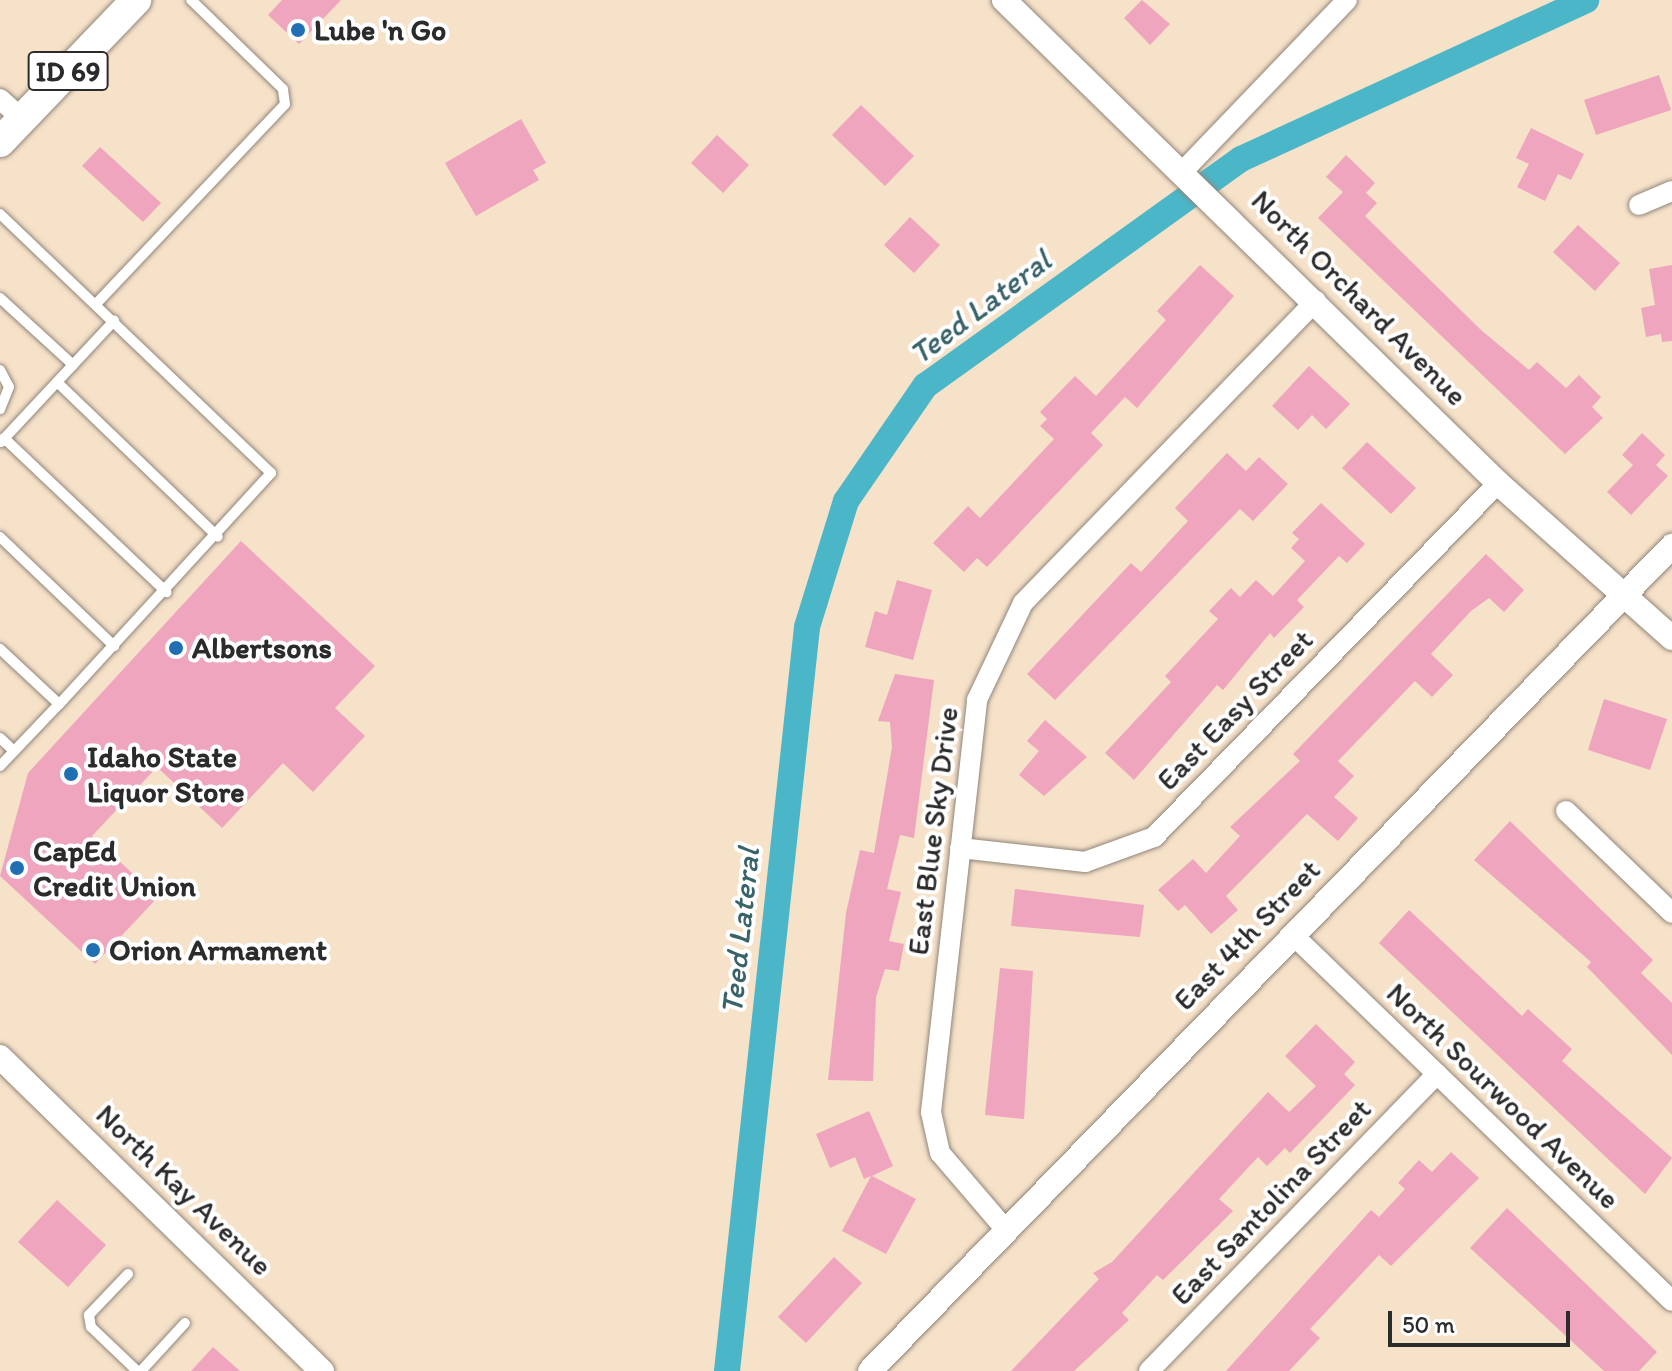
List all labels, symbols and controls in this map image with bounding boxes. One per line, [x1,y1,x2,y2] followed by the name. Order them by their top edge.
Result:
[314,12,447,48] place label: Lube 'n Go
[289,21,307,39] marker: Lube 'n Go
[26,47,110,95] road number: ID 69
[1244,183,1474,413] street label: North Orchard Avenue
[901,241,1059,373] water label: Teed Lateral
[1149,622,1321,798] street label: East Easy Street
[192,630,332,666] place label: Albertsons
[167,639,185,657] marker: Albertsons
[900,705,966,957] street label: East Blue Sky Drive
[87,739,244,810] place label: Idaho State Liquor Store
[62,765,80,783] marker: Idaho State Liquor Store
[33,833,196,904] place label: CapEd Credit Union
[712,846,768,1016] water label: Teed Lateral
[1167,853,1327,1017] street label: East 4th Street
[8,859,26,877] marker: CapEd Credit Union
[109,932,327,968] place label: Orion Armament
[84,941,102,959] marker: Orion Armament
[1379,975,1627,1217] street label: North Sourwood Avenue
[1163,1091,1379,1313] street label: East Santolina Street
[89,1097,279,1283] street label: North Kay Avenue
[1392,1295,1574,1345] scale bar
[1402,1310,1455,1339] text: 50 m

